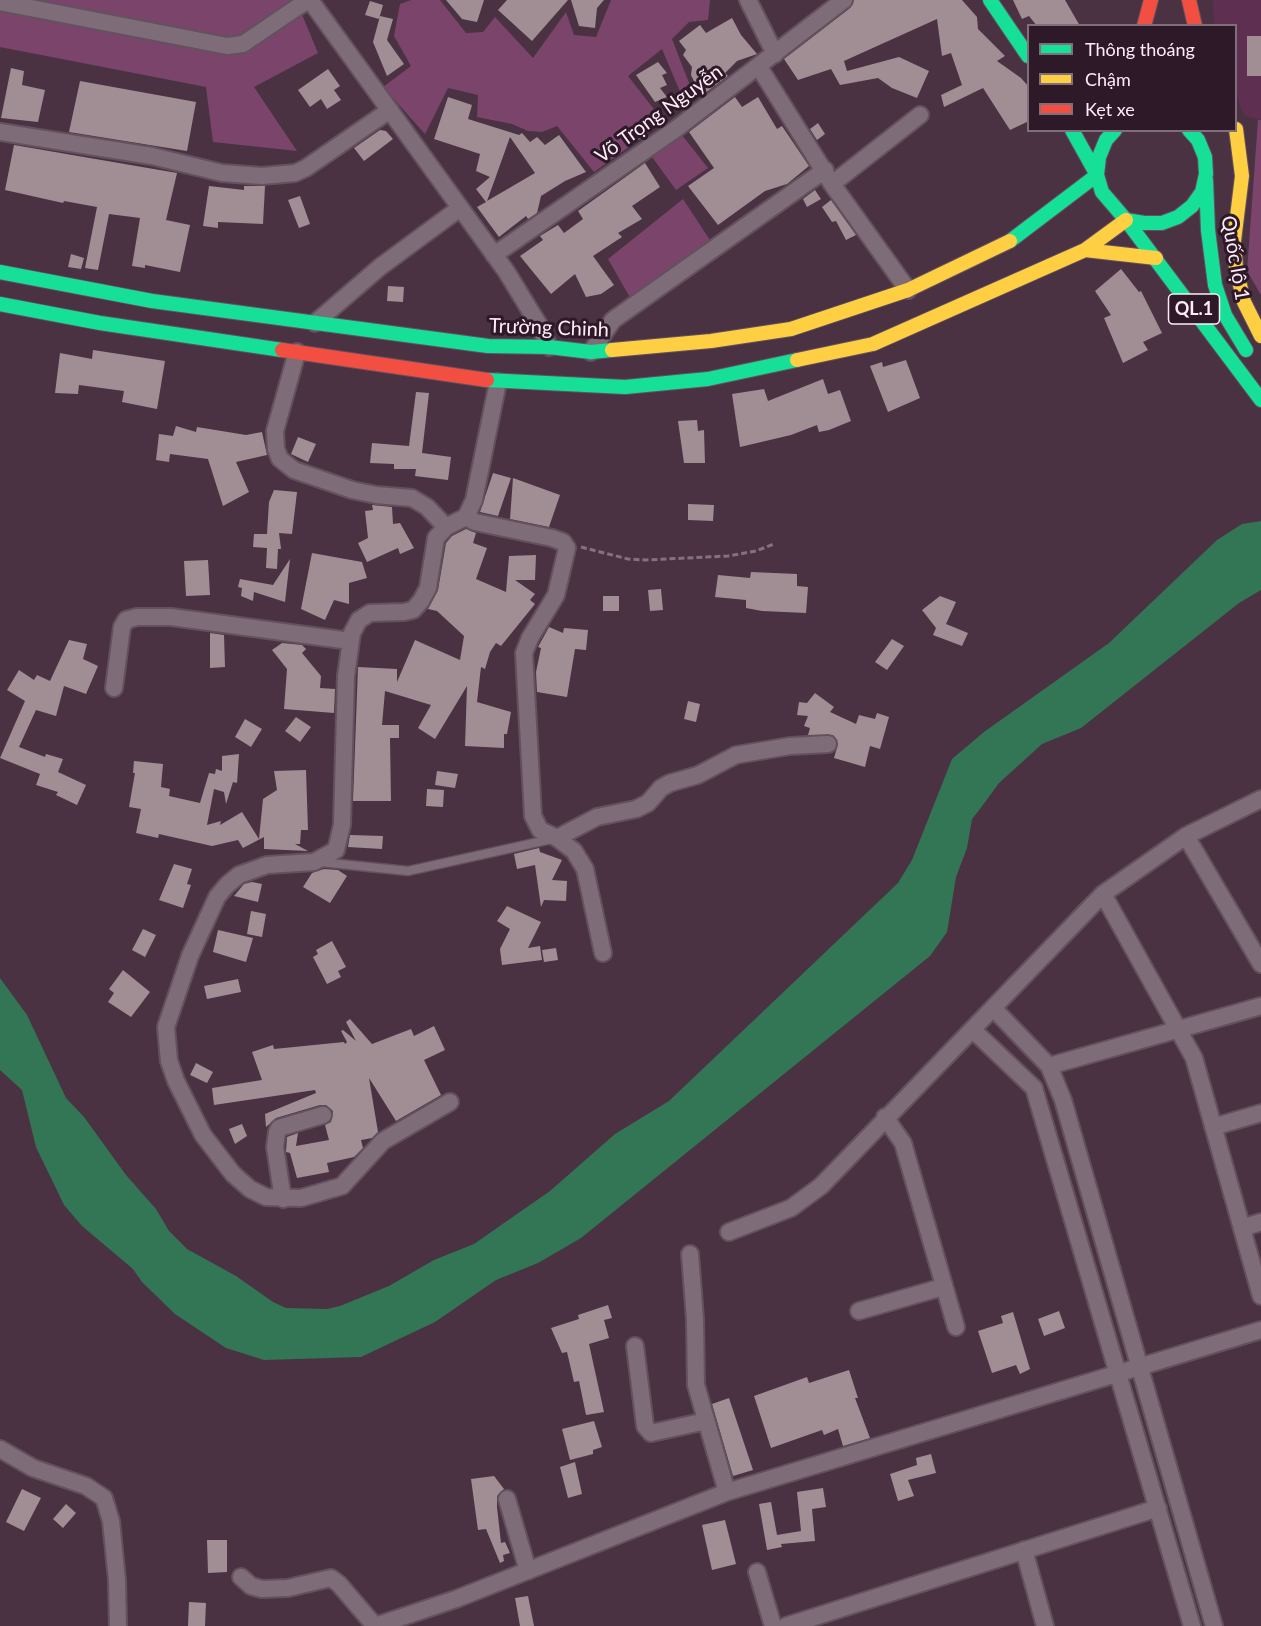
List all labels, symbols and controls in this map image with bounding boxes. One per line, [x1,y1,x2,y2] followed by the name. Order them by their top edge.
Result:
[1027,24,1237,132] legend
[1085,38,1195,60] text: Thông thoáng
[591,60,727,168] street label: Võ Trọng Nguyễn
[1085,68,1131,90] text: Chậm
[1085,98,1135,120] text: Kẹt xe
[1216,214,1254,302] street label: Quốc lộ 1
[1168,294,1220,324] road number: QL.1
[489,314,609,342] street label: Trường Chinh

